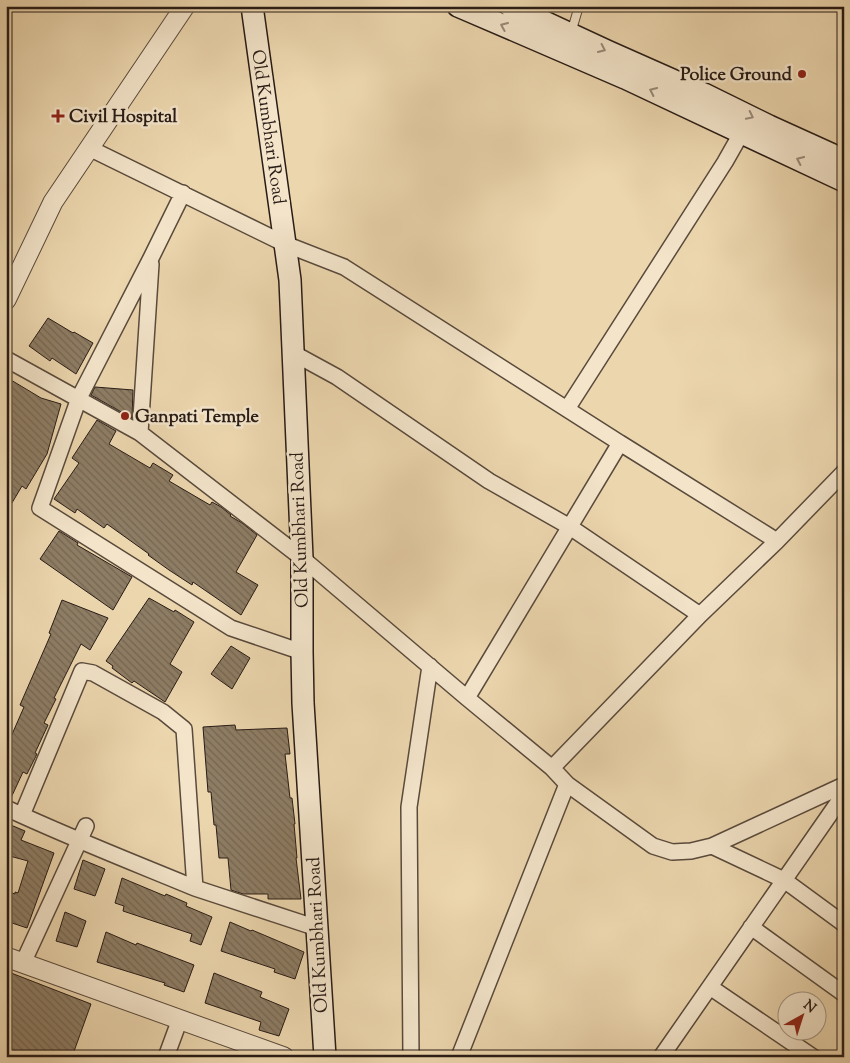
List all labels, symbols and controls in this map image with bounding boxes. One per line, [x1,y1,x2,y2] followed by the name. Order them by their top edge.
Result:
[500,21,509,32] one-way arrow
[597,43,606,53] one-way arrow
[243,48,291,206] street label: Old Kumbhari Road
[680,63,793,89] place label: Police Ground
[796,68,808,80] marker: Police Ground
[649,87,658,97] one-way arrow
[69,105,178,131] place label: Civil Hospital
[51,109,65,123] marker: Civil Hospital
[744,110,753,120] one-way arrow
[796,156,805,166] one-way arrow
[135,405,260,431] place label: Ganpati Temple
[119,410,131,422] marker: Ganpati Temple
[285,451,317,608] street label: Old Kumbhari Road
[302,856,336,1014] street label: Old Kumbhari Road
[778,990,828,1040] north arrow
[798,996,820,1019] text: N

